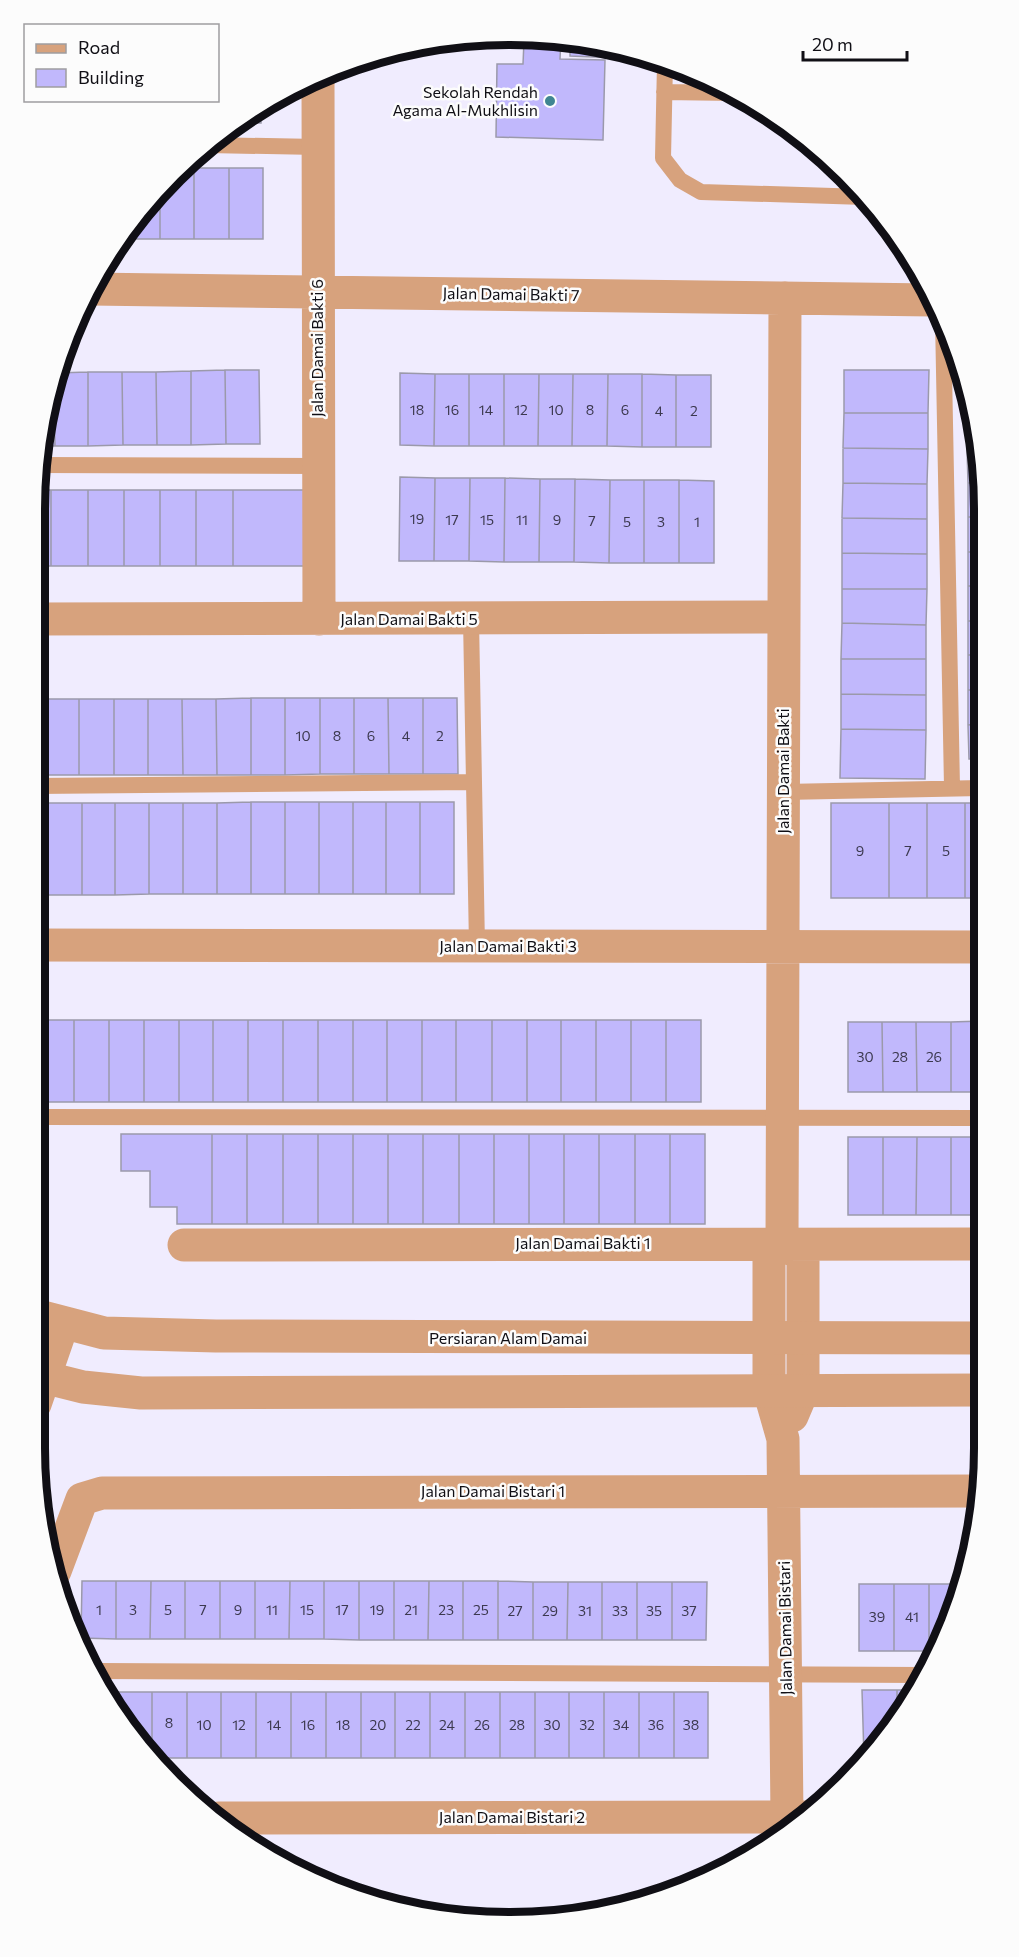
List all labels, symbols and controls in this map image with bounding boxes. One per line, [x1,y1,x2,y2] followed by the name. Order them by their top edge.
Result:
[24,24,219,102] legend
[803,24,906,62] scale bar
[812,33,853,55] text: 20 m
[78,36,120,58] text: Road
[78,66,144,88] text: Building
[392,82,538,119] place label: Sekolah Rendah Agama Al-Mukhlisin
[543,94,557,108] marker: Sekolah Rendah Agama Al-Mukhlisin
[307,279,326,417] street label: Jalan Damai Bakti 6
[442,283,580,304] street label: Jalan Damai Bakti 7
[410,401,424,418] house number: 18
[445,401,459,418] house number: 16
[479,401,494,418] house number: 14
[514,401,528,418] house number: 12
[548,401,564,418] house number: 10
[586,401,594,418] house number: 8
[621,401,629,418] house number: 6
[655,402,664,419] house number: 4
[690,402,698,419] house number: 2
[410,510,424,527] house number: 19
[445,511,459,528] house number: 17
[480,511,494,528] house number: 15
[516,511,528,528] house number: 11
[553,511,561,528] house number: 9
[588,512,596,529] house number: 7
[623,513,631,530] house number: 5
[657,513,665,530] house number: 3
[694,513,700,530] house number: 1
[340,609,478,628] street label: Jalan Damai Bakti 5
[773,708,792,834] street label: Jalan Damai Bakti
[295,727,311,744] house number: 10
[333,727,341,744] house number: 8
[367,727,375,744] house number: 6
[402,727,411,744] house number: 4
[436,727,444,744] house number: 2
[856,842,864,859] house number: 9
[904,842,912,859] house number: 7
[942,842,950,859] house number: 5
[439,936,577,955] street label: Jalan Damai Bakti 3
[856,1048,874,1065] house number: 30
[892,1048,908,1065] house number: 28
[926,1048,942,1065] house number: 26
[515,1233,651,1252] street label: Jalan Damai Bakti 1
[429,1328,587,1347] street label: Persiaran Alam Damai
[421,1481,565,1500] street label: Jalan Damai Bistari 1
[774,1561,795,1695] street label: Jalan Damai Bistari
[96,1601,102,1618] house number: 1
[129,1601,137,1618] house number: 3
[164,1601,172,1618] house number: 5
[199,1601,207,1618] house number: 7
[234,1601,242,1618] house number: 9
[266,1601,278,1618] house number: 11
[300,1601,314,1618] house number: 15
[335,1601,349,1618] house number: 17
[370,1601,384,1618] house number: 19
[404,1601,418,1618] house number: 21
[438,1601,454,1618] house number: 23
[473,1601,489,1618] house number: 25
[507,1602,523,1619] house number: 27
[542,1602,558,1619] house number: 29
[578,1602,592,1619] house number: 31
[612,1602,628,1619] house number: 33
[646,1602,662,1619] house number: 35
[681,1602,697,1619] house number: 37
[869,1608,885,1625] house number: 39
[905,1608,919,1625] house number: 41
[165,1714,173,1731] house number: 8
[196,1716,212,1733] house number: 10
[232,1716,246,1733] house number: 12
[267,1716,282,1733] house number: 14
[301,1716,315,1733] house number: 16
[336,1716,350,1733] house number: 18
[370,1716,386,1733] house number: 20
[405,1716,421,1733] house number: 22
[439,1716,456,1733] house number: 24
[474,1716,490,1733] house number: 26
[509,1716,525,1733] house number: 28
[543,1716,561,1733] house number: 30
[579,1716,595,1733] house number: 32
[613,1716,630,1733] house number: 34
[648,1716,664,1733] house number: 36
[683,1716,699,1733] house number: 38
[439,1807,585,1826] street label: Jalan Damai Bistari 2

